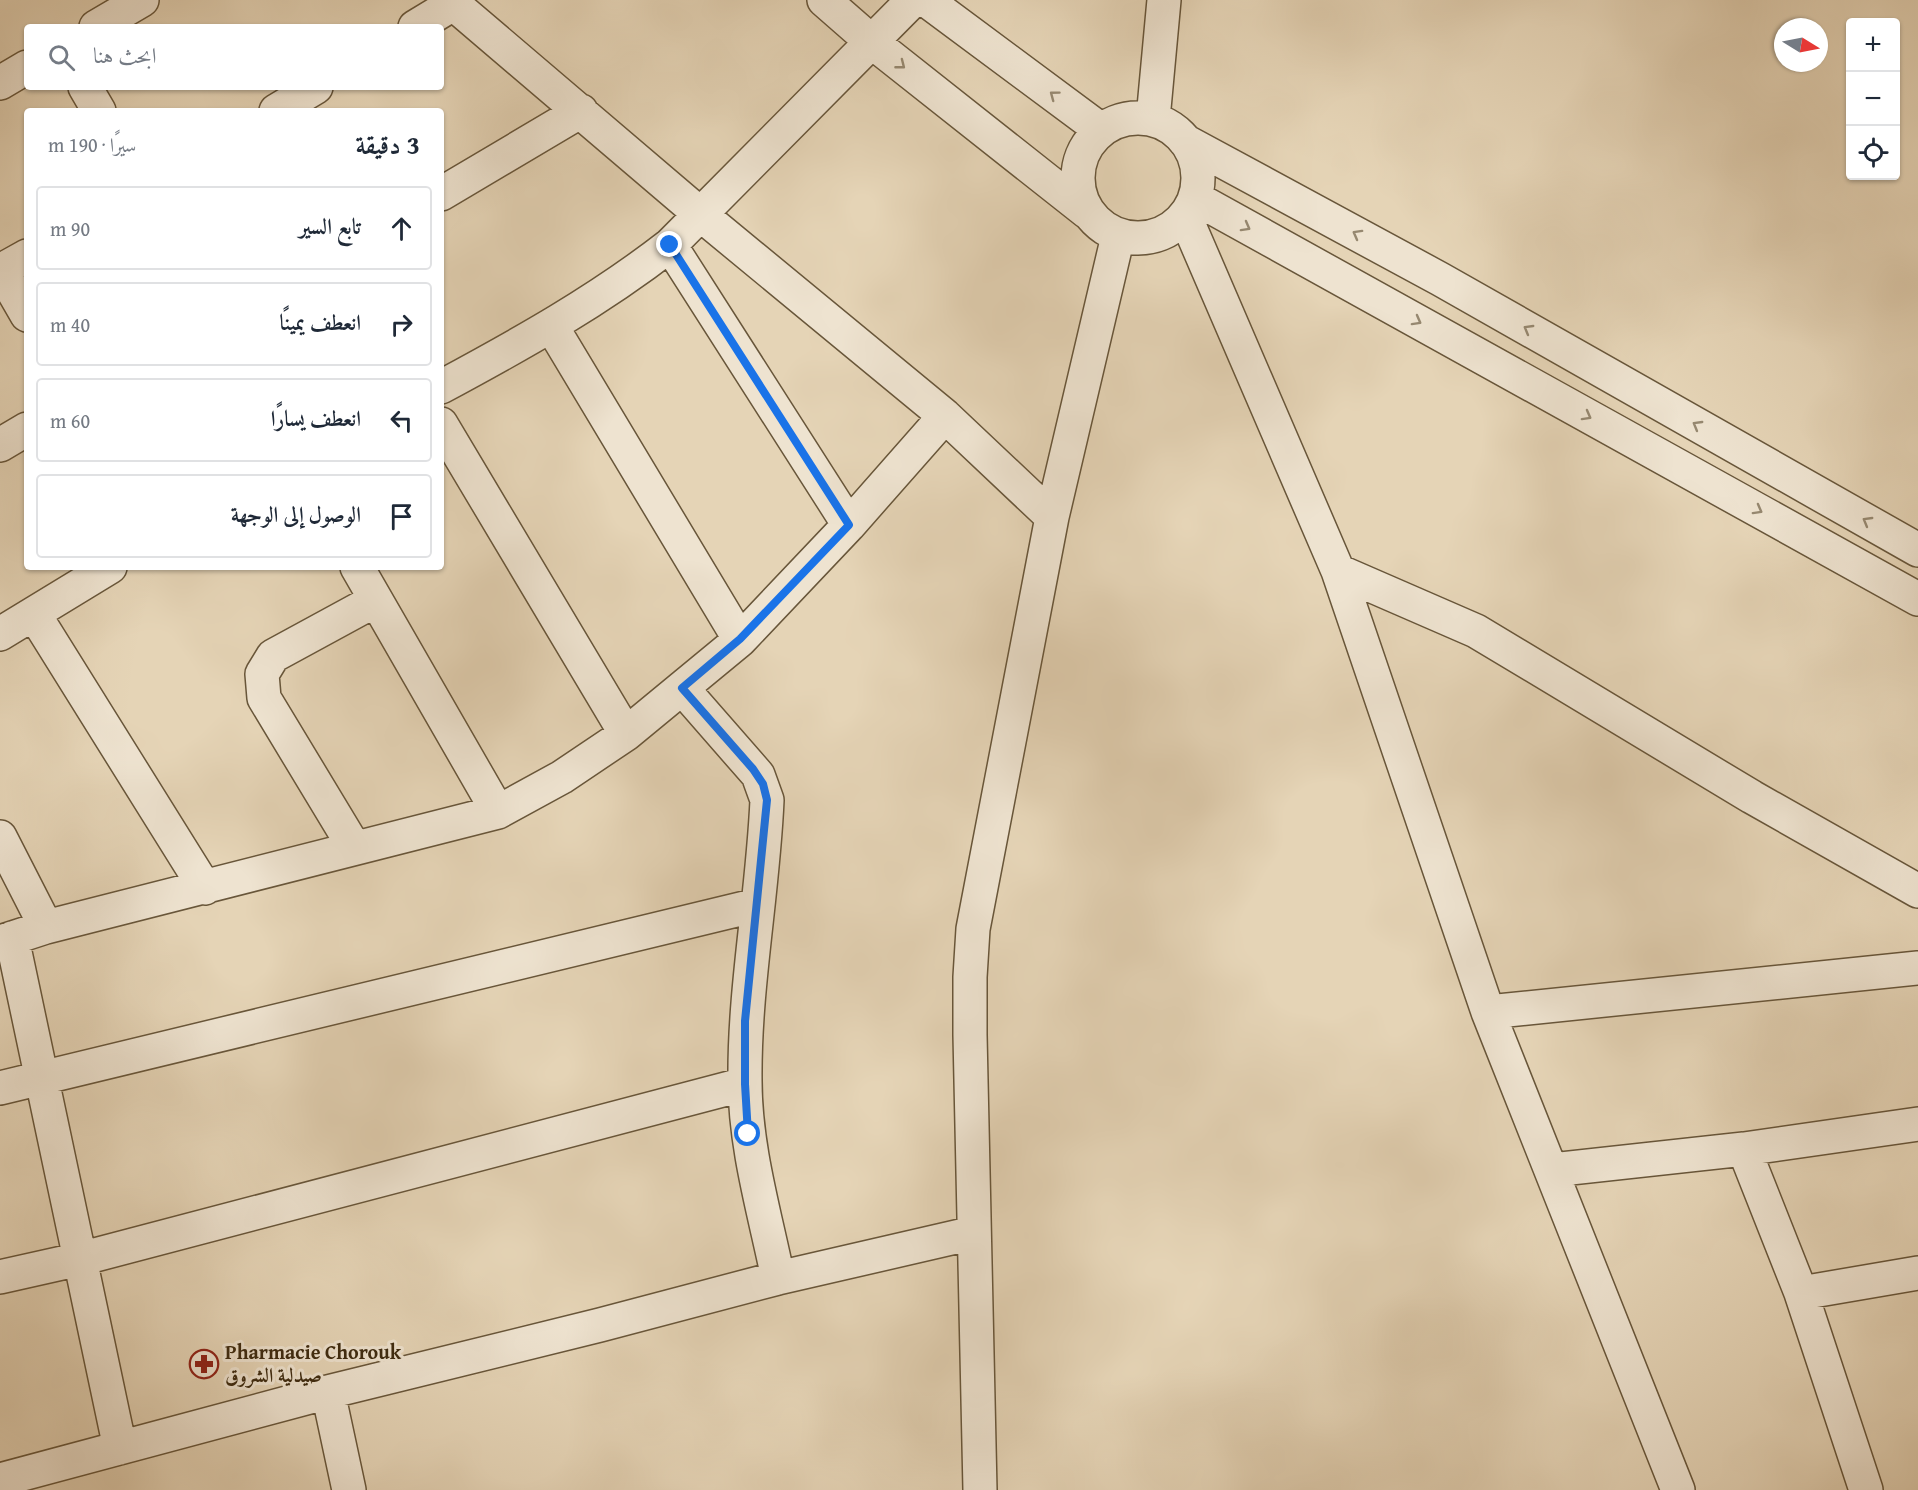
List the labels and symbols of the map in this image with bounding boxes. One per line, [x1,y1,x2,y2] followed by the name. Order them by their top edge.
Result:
[1774,18,1828,72] north arrow
[894,57,905,68] one-way arrow
[1049,92,1060,103] one-way arrow
[1240,219,1250,231] one-way arrow
[1353,230,1363,241] one-way arrow
[656,231,682,257] route end
[1410,314,1421,325] one-way arrow
[1524,325,1534,336] one-way arrow
[1581,409,1591,420] one-way arrow
[1693,421,1704,432] one-way arrow
[1752,503,1762,514] one-way arrow
[1863,517,1873,528] one-way arrow
[734,1120,760,1146] route start
[225,1337,402,1389] place label: Pharmacie Chorouk صيدلية الشروق
[188,1348,220,1380] pharmacy icon: Pharmacie Chorouk صيدلية الشروق

